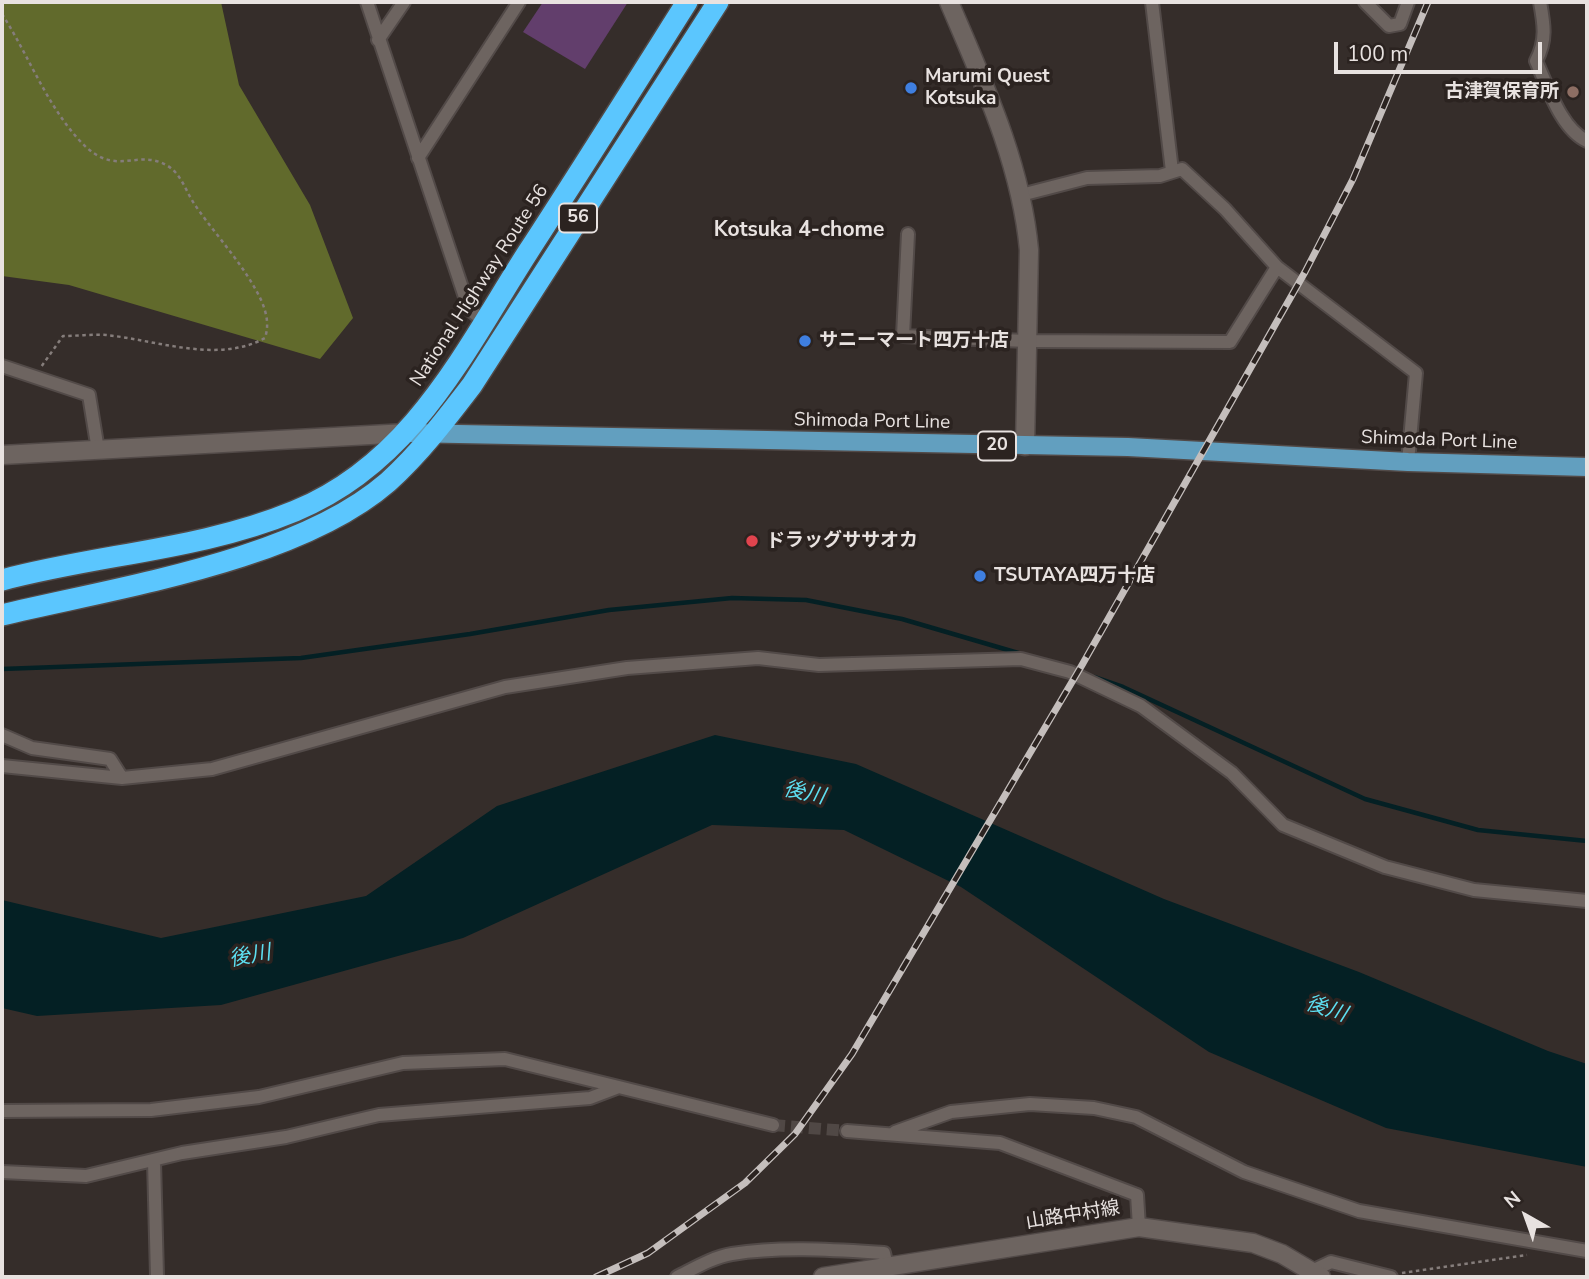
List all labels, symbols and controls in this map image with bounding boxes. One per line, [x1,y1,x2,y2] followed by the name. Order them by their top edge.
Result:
[1337,28,1545,72] scale bar
[1347,40,1408,68] text: 100 m
[925,66,1050,110] place label: Marumi Quest Kotsuka
[903,80,919,96] marker: Marumi Quest Kotsuka
[1445,81,1559,103] place label: 古津賀保育所
[1565,84,1581,100] marker: 古津賀保育所
[406,181,554,391] street label: National Highway Route 56
[559,204,597,232] road number: 56
[714,218,884,244] district label: Kotsuka 4-chome
[819,330,1009,352] place label: サニーマート四万十店
[797,333,813,349] marker: サニーマート四万十店
[794,409,950,435] street label: Shimoda Port Line
[1360,427,1518,455] street label: Shimoda Port Line
[978,432,1016,461] road number: 20
[766,530,918,552] place label: ドラッグササオカ
[744,533,760,549] marker: ドラッグササオカ
[994,565,1155,587] place label: TSUTAYA四万十店
[972,568,988,584] marker: TSUTAYA四万十店
[781,777,827,811] water label: 後川
[227,941,273,973] water label: 後川
[1302,992,1350,1028] water label: 後川
[1491,1181,1561,1251] north arrow
[1499,1185,1526,1214] text: N
[1024,1197,1122,1235] street label: 山路中村線

